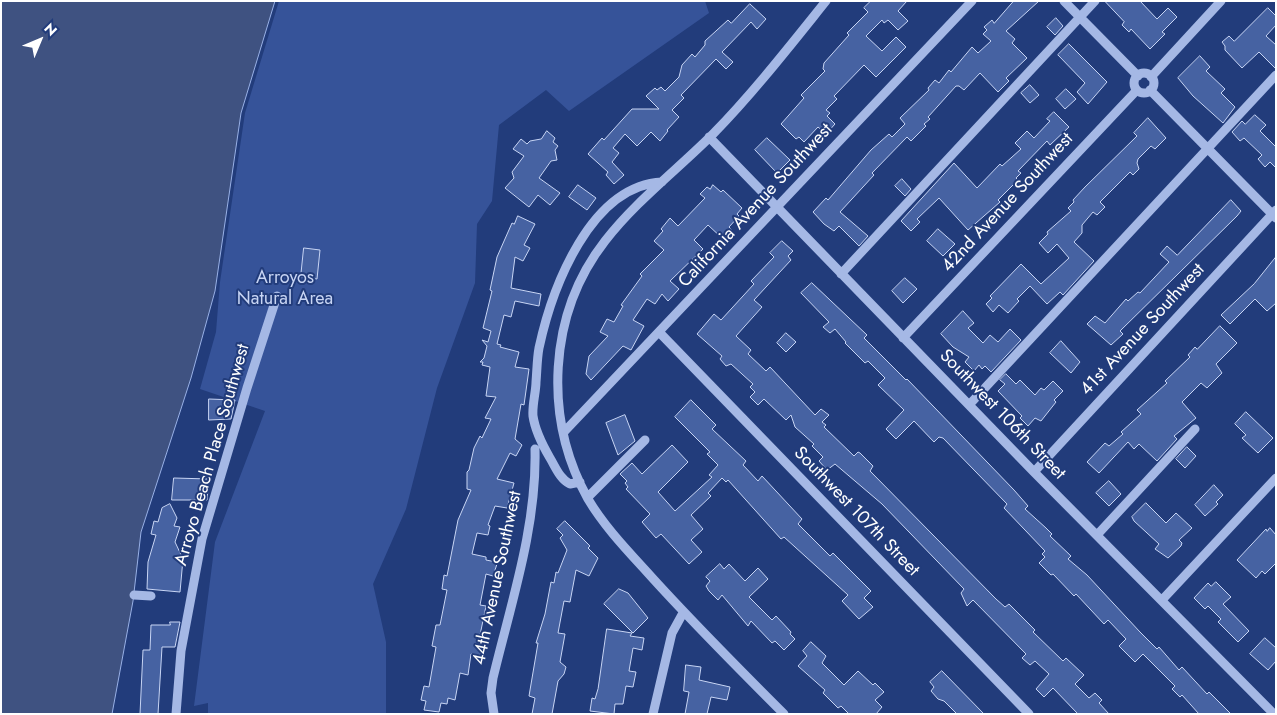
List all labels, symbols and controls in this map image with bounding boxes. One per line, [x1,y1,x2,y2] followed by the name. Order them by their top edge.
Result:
[15,15,65,65] north arrow
[40,18,62,40] text: N
[674,120,838,292] street label: California Avenue Southwest
[938,129,1078,277] street label: 42nd Avenue Southwest
[1076,259,1210,401] street label: 41st Avenue Southwest
[237,268,333,310] park label: Arroyos Natural Area
[171,342,255,568] street label: Arroyo Beach Place Southwest
[934,345,1070,485] street label: Southwest 106th Street
[789,443,923,581] street label: Southwest 107th Street
[469,489,527,667] street label: 44th Avenue Southwest

